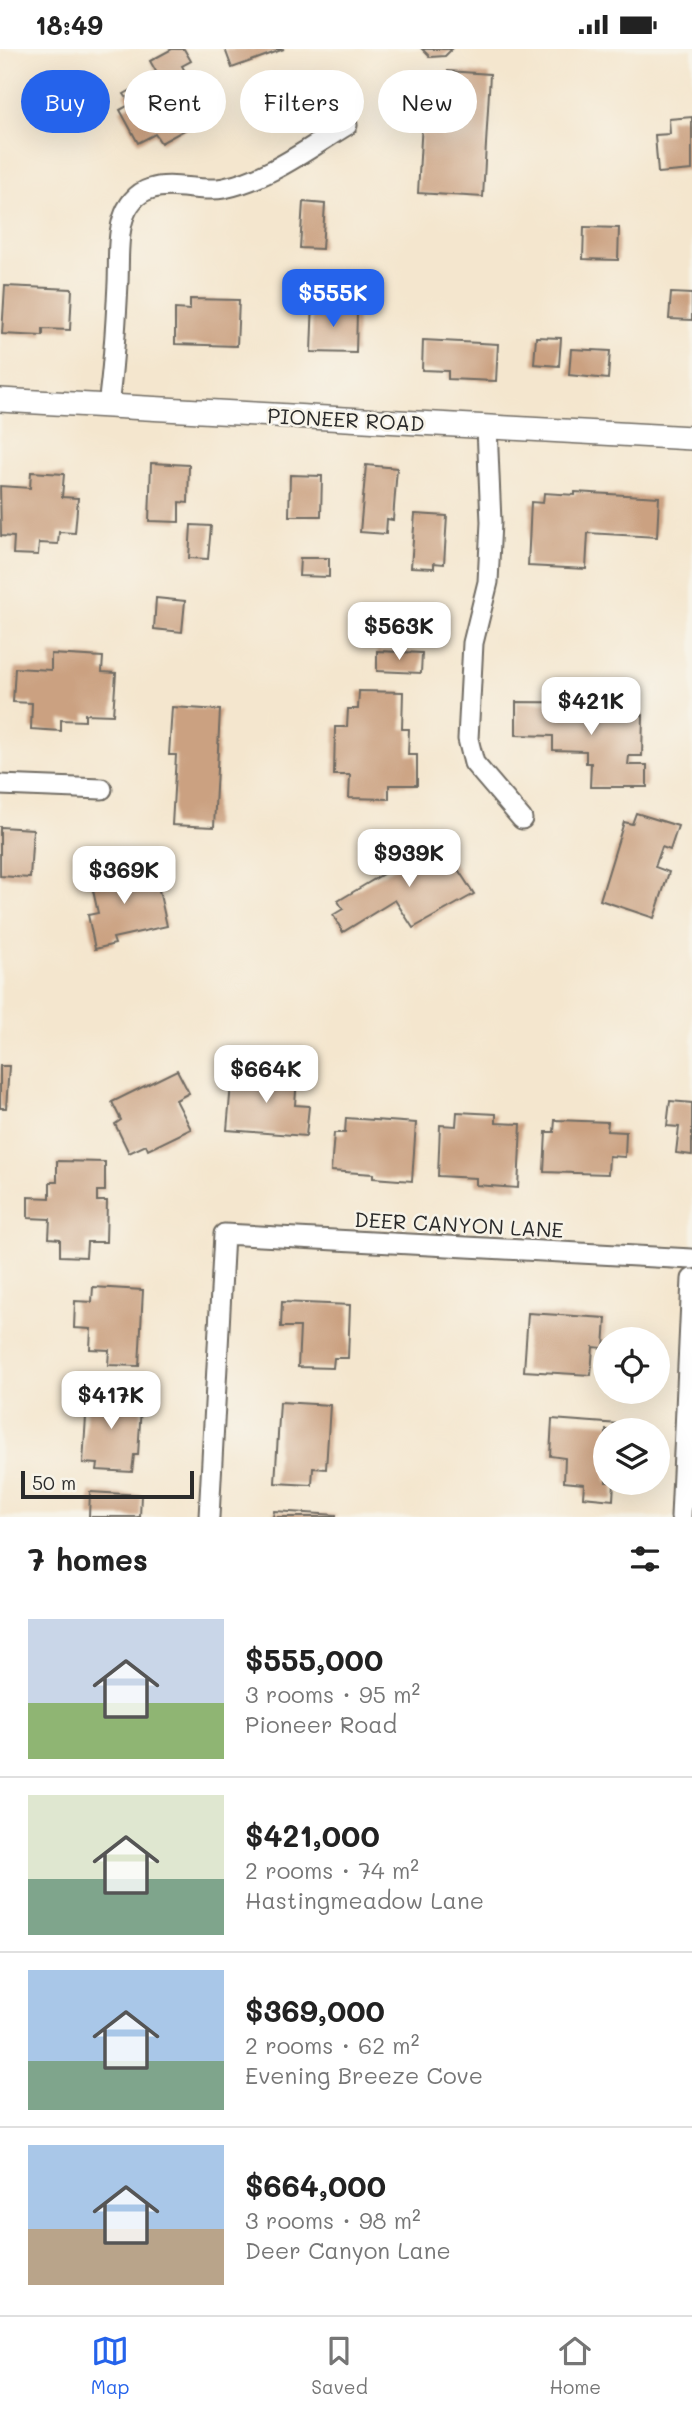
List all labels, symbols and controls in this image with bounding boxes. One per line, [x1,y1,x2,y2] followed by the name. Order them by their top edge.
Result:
[35,8,103,42] text: 18:49
[21,70,110,133] chip: Buy
[124,70,226,133] chip: Rent
[240,70,364,133] chip: Filters
[378,70,477,133] chip: New
[284,269,382,329] pin: $555K
[298,277,368,307] text: $555K
[267,401,425,437] street label: PIONEER ROAD
[350,603,448,662] pin: $563K
[364,610,434,640] text: $563K
[542,677,640,737] pin: $421K
[558,685,624,715] text: $421K
[360,829,458,889] pin: $939K
[374,837,444,867] text: $939K
[75,847,173,906] pin: $369K
[89,854,159,884] text: $369K
[217,1045,315,1105] pin: $664K
[230,1053,302,1083] text: $664K
[354,1205,564,1243] street label: DEER CANYON LANE
[593,1327,670,1495] map controls
[593,1327,670,1404] button: locate
[62,1371,160,1431] pin: $417K
[78,1379,144,1409] text: $417K
[593,1418,670,1495] button: layers
[21,1468,194,1500] scale bar
[32,1470,76,1495] text: 50 m
[28,1539,148,1579] text: 7 homes
[626,1540,664,1578] icon: filters
[245,1639,383,1679] text: $555,000
[84,1647,168,1731] icon: home
[245,1679,420,1709] text: 3 rooms · 95 m²
[245,1709,397,1739] text: Pioneer Road
[245,1815,380,1855] text: $421,000
[84,1823,168,1907] icon: home
[245,1855,419,1885] text: 2 rooms · 74 m²
[245,1885,484,1915] text: Hastingmeadow Lane
[245,1990,385,2030] text: $369,000
[84,1998,168,2082] icon: home
[245,2030,419,2060] text: 2 rooms · 62 m²
[245,2060,483,2090] text: Evening Breeze Cove
[245,2165,386,2205] text: $664,000
[84,2173,168,2257] icon: home
[245,2205,421,2235] text: 3 rooms · 98 m²
[245,2235,451,2265] text: Deer Canyon Lane
[91,2332,130,2399] tab: Map
[311,2332,368,2399] tab: Saved
[549,2332,601,2399] tab: Home

